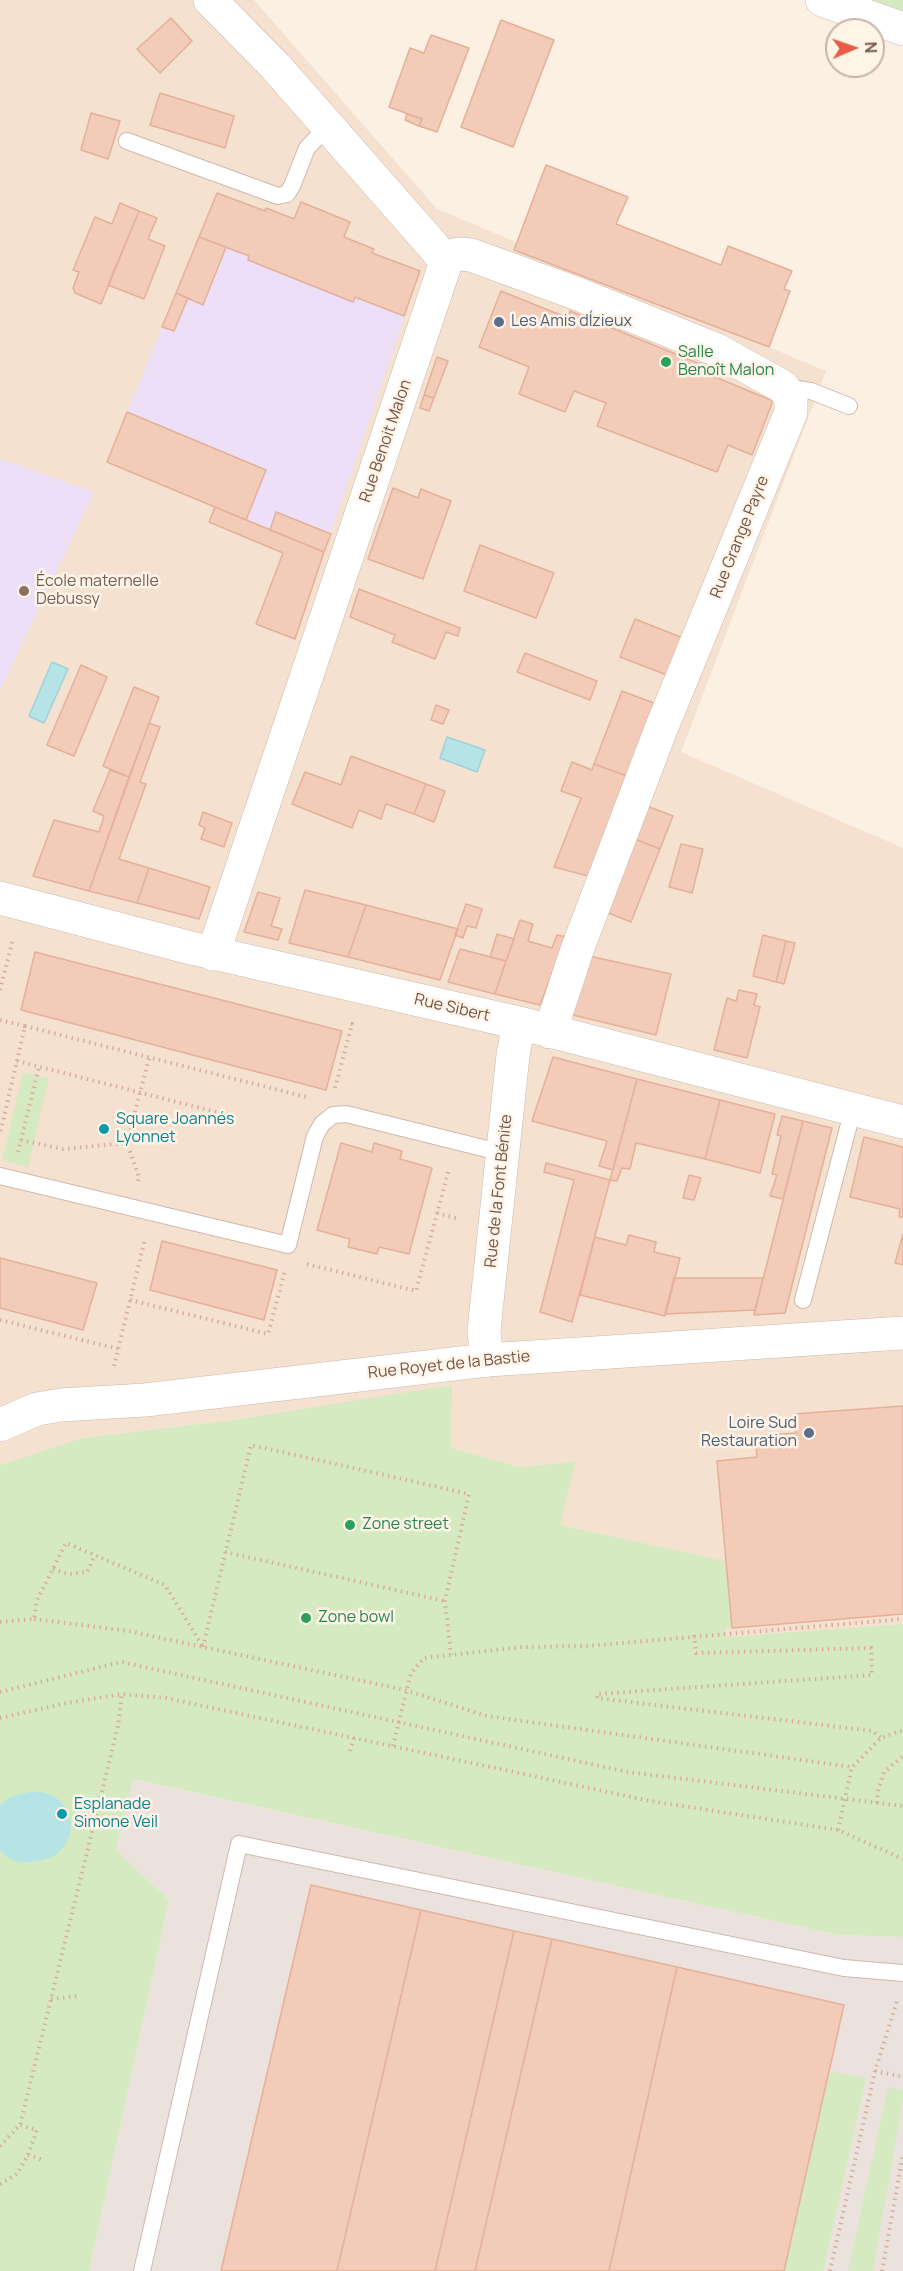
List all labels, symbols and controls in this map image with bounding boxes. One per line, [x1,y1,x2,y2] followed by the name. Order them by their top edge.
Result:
[825,18,885,78] north arrow
[860,41,882,54] text: N
[511,312,632,332] place label: Les Amis dÍzieux
[492,315,506,329] marker: Les Amis dÍzieux
[678,343,774,381] place label: Salle Benoît Malon
[659,355,673,369] marker: Salle Benoît Malon
[356,377,416,505] street label: Rue Benoit Malon
[707,473,773,601] street label: Rue Grange Payre
[36,572,159,610] place label: École maternelle Debussy
[17,584,31,598] marker: École maternelle Debussy
[412,990,492,1026] street label: Rue Sibert
[116,1110,234,1148] place label: Square Joannés Lyonnet
[481,1113,517,1269] street label: Rue de la Font Bénite
[97,1122,111,1136] marker: Square Joannés Lyonnet
[367,1347,531,1383] street label: Rue Royet de la Bastie
[701,1414,797,1452] place label: Loire Sud Restauration
[802,1426,816,1440] marker: Loire Sud Restauration
[362,1515,449,1535] place label: Zone street
[343,1518,357,1532] marker: Zone street
[318,1608,394,1628] place label: Zone bowl
[299,1611,313,1625] marker: Zone bowl
[74,1795,158,1833] place label: Esplanade Simone Veil
[55,1807,69,1821] marker: Esplanade Simone Veil

